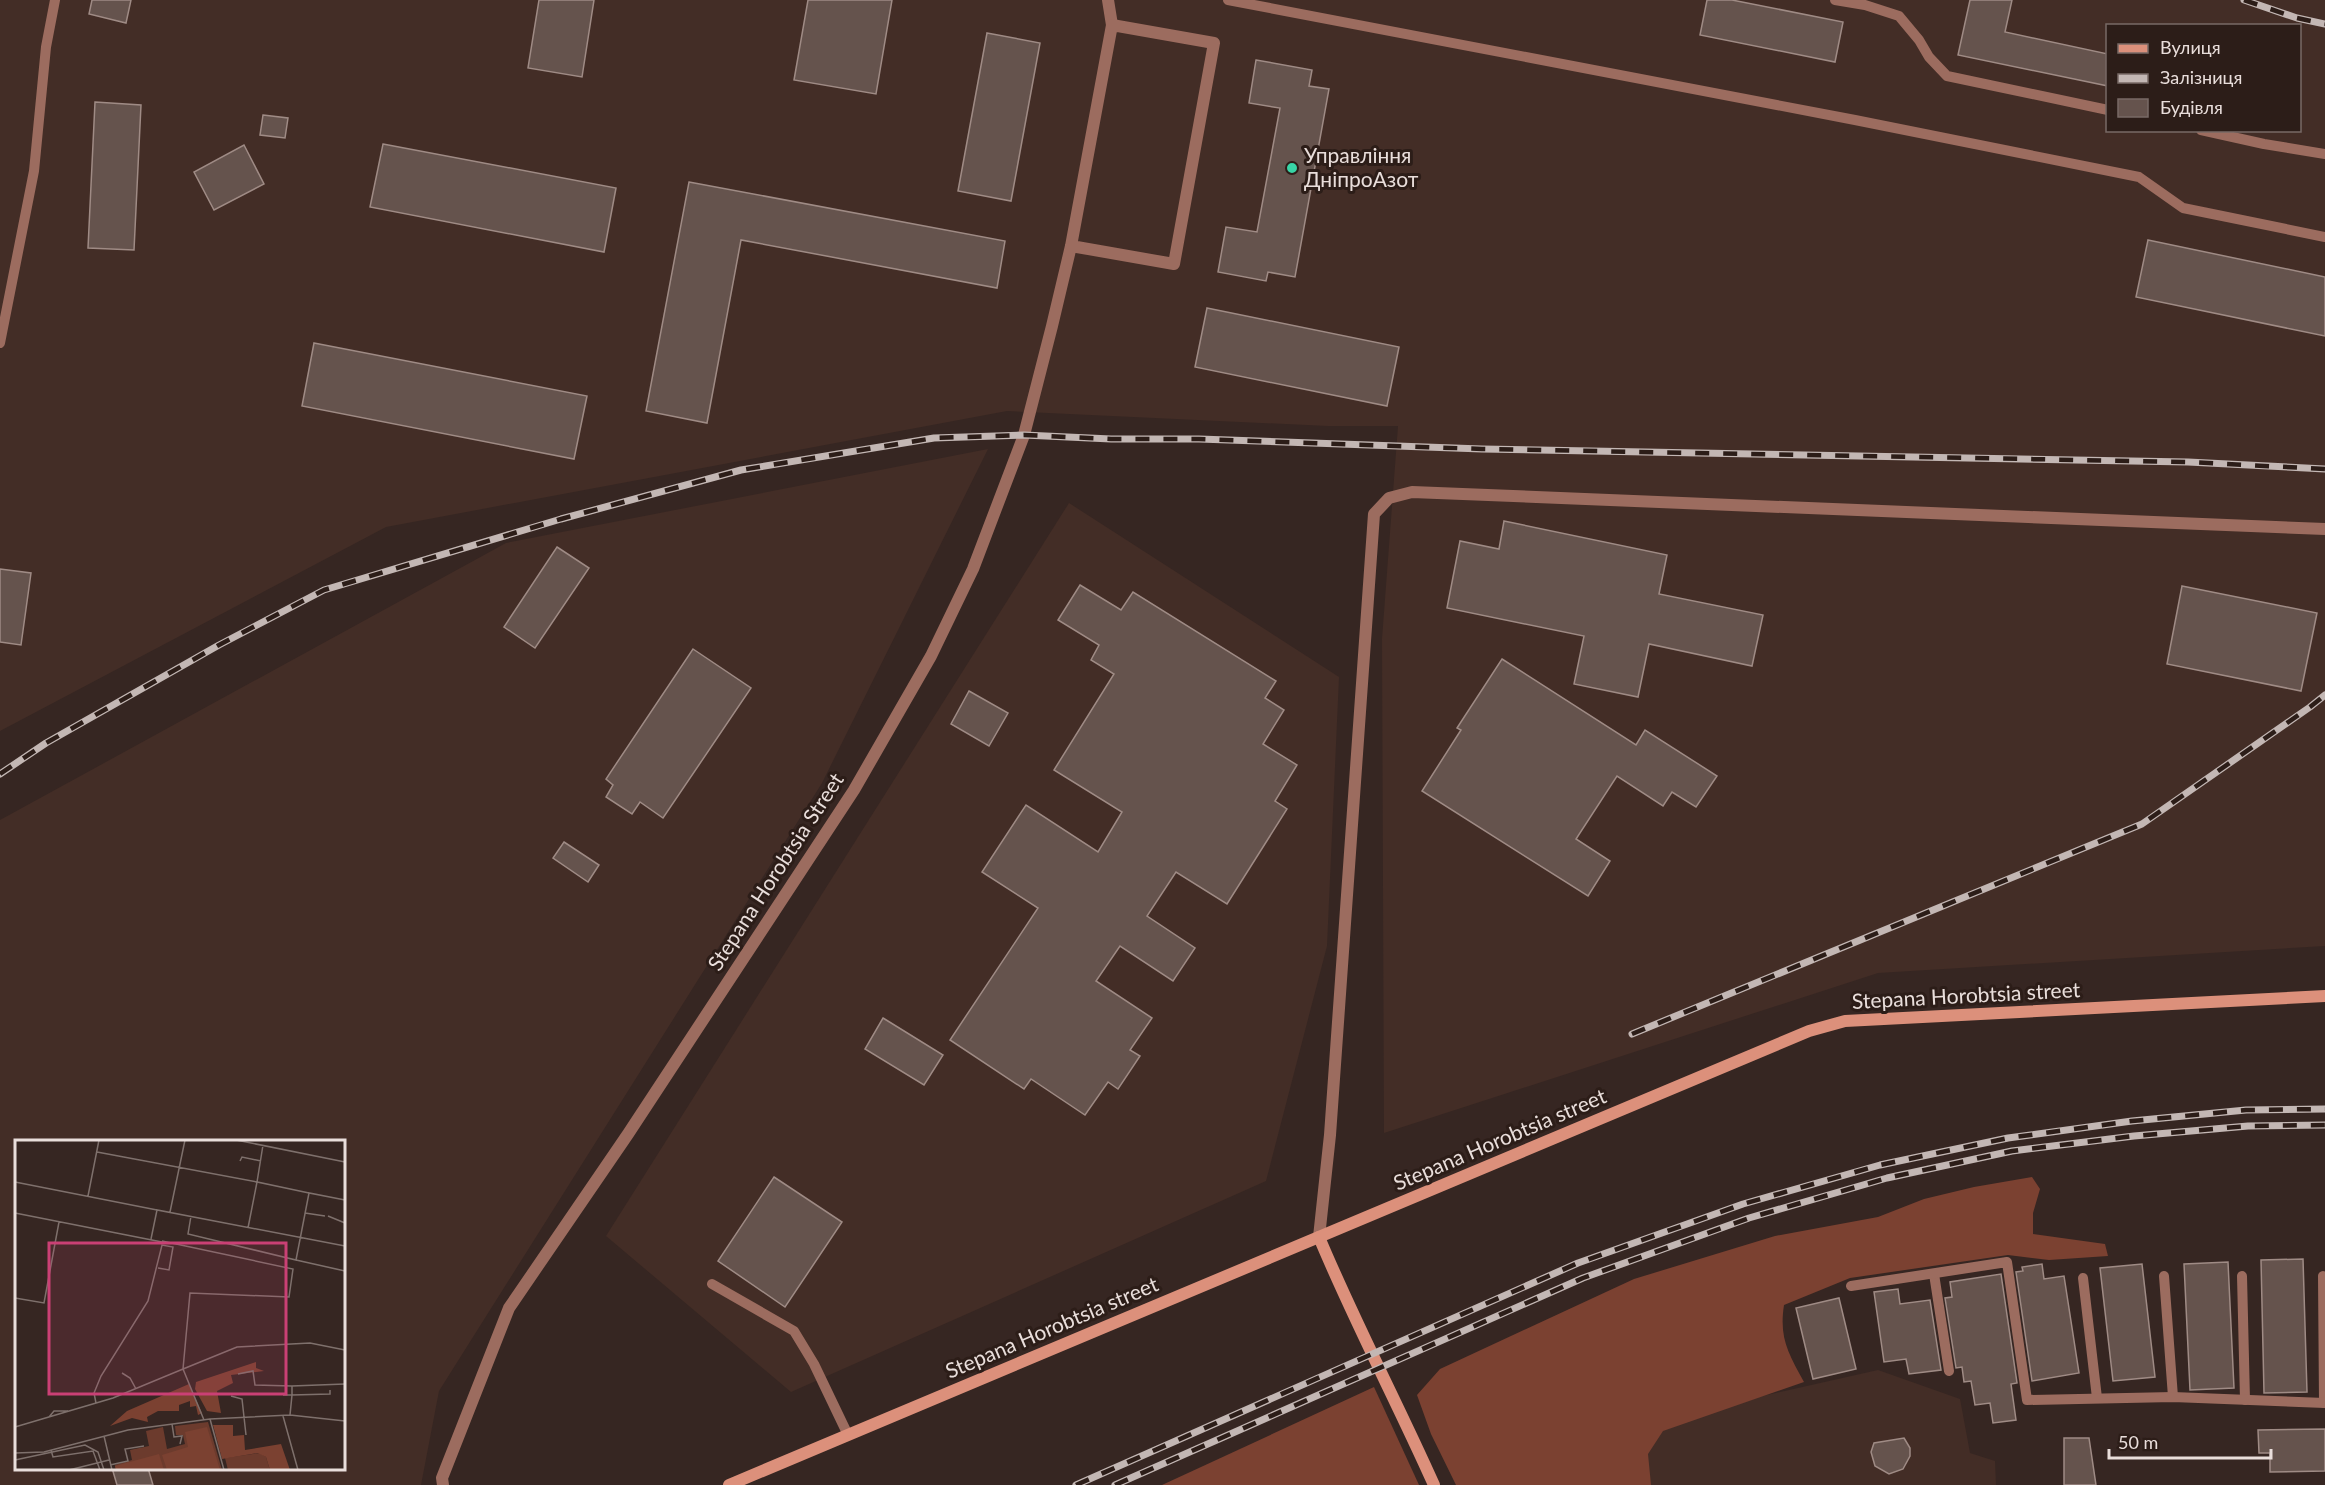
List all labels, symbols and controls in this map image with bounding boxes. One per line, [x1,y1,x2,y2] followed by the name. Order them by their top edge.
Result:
[2106,24,2301,132] legend
[2160,36,2221,58] text: Вулиця
[2160,66,2242,88] text: Залізниця
[2160,96,2223,118] text: Будівля
[1304,142,1419,191] place label: Управління ДніпроАзот
[1285,161,1299,175] marker: Управління ДніпроАзот
[702,767,848,975] street label: Stepana Horobtsia Street
[1851,976,2081,1013] street label: Stepana Horobtsia street
[1389,1082,1610,1195] street label: Stepana Horobtsia street
[15,1140,345,1470] inset map
[941,1270,1162,1383] street label: Stepana Horobtsia street
[2109,1422,2271,1460] scale bar
[2118,1431,2158,1453] text: 50 m

